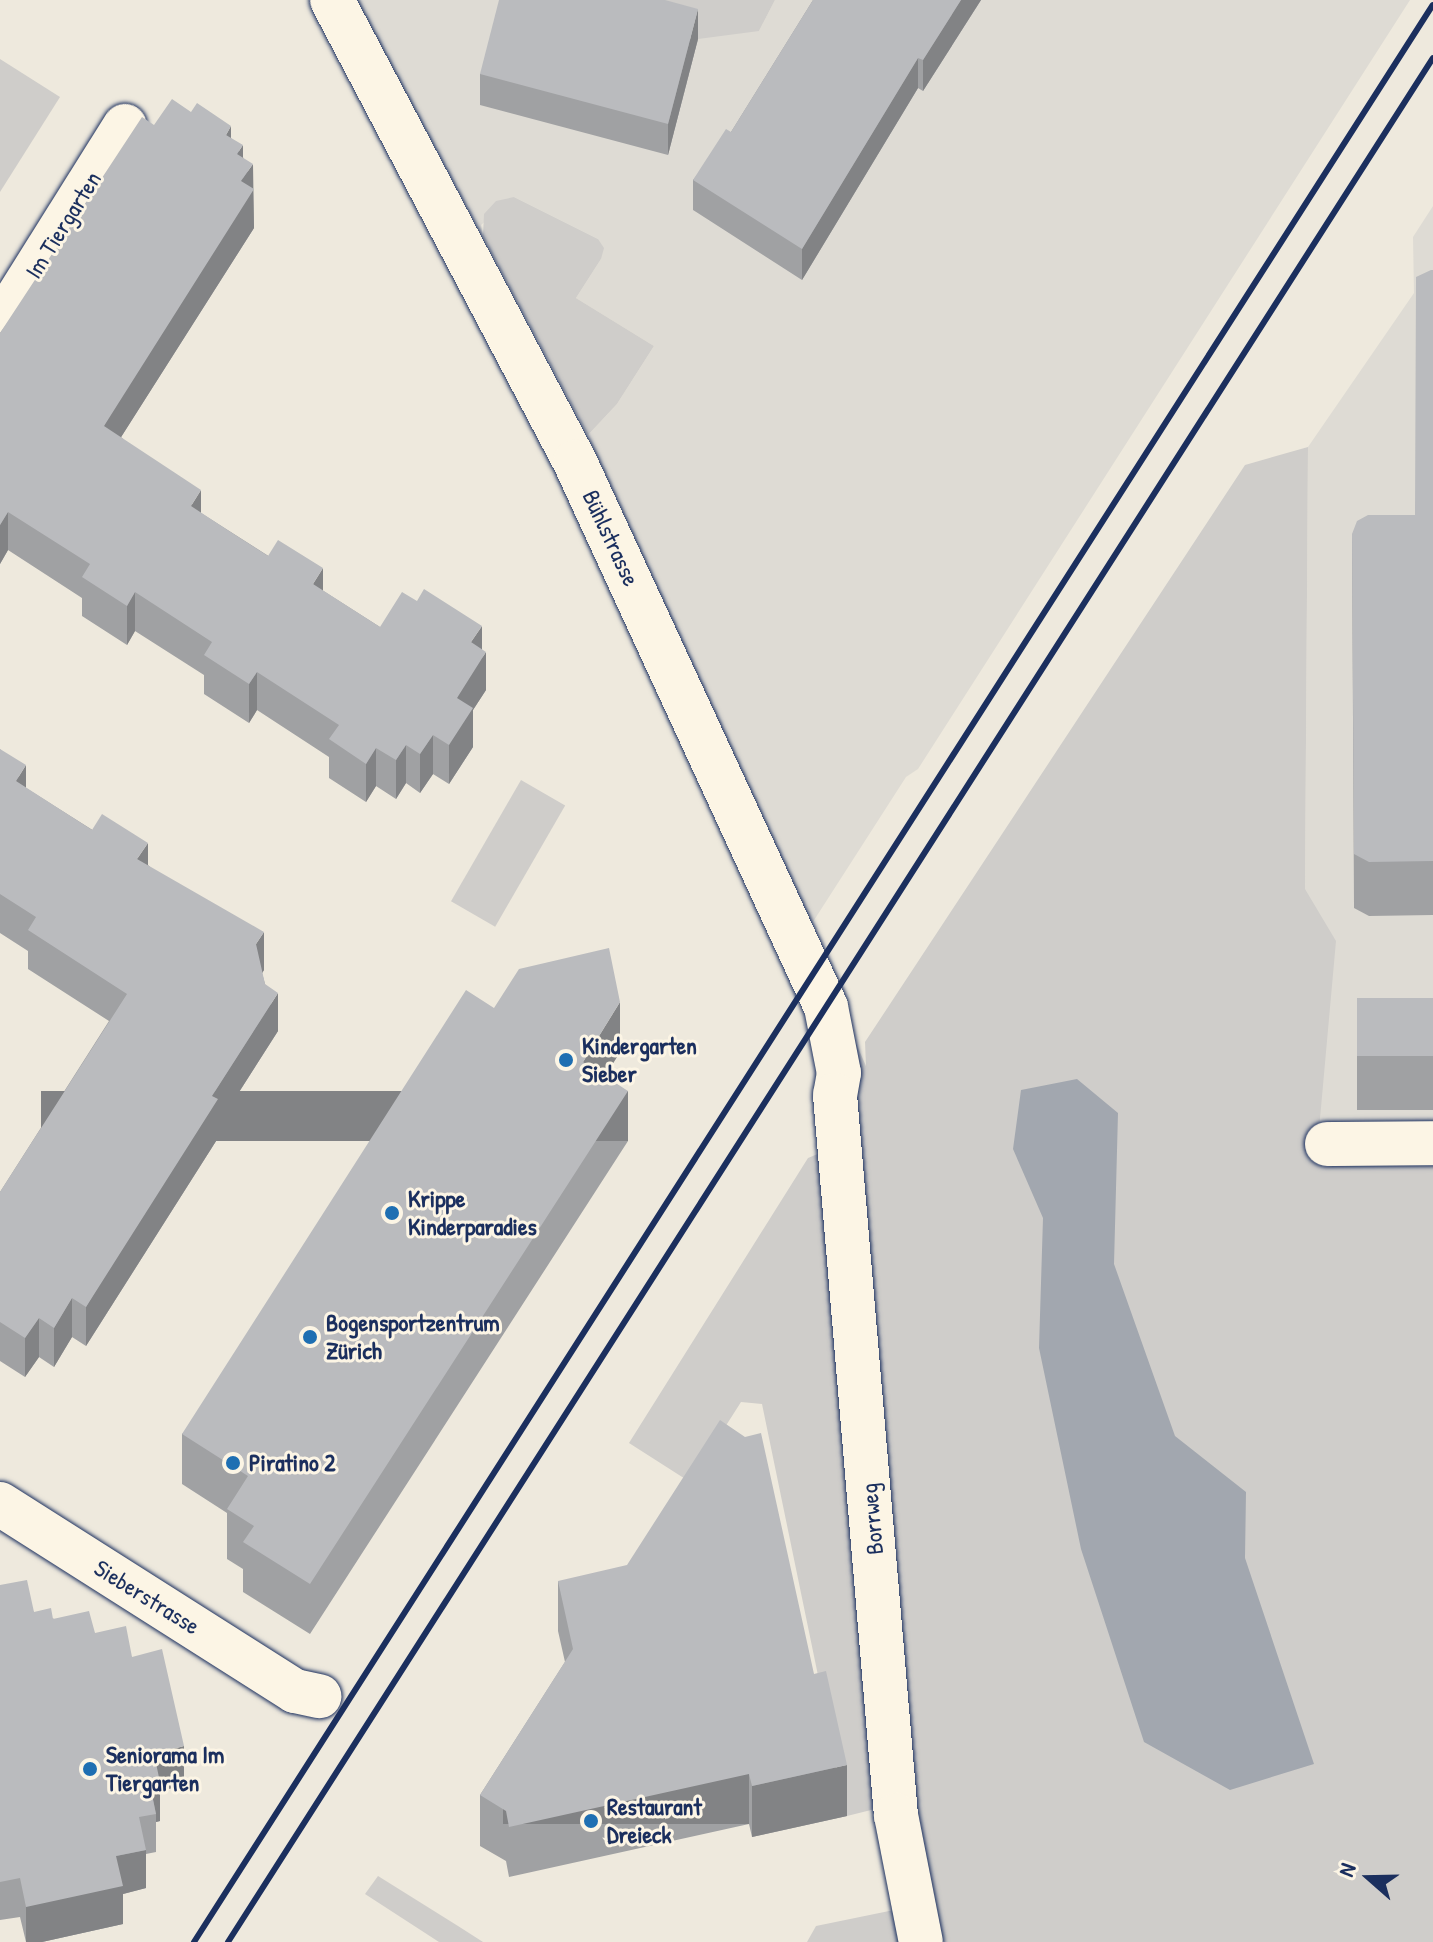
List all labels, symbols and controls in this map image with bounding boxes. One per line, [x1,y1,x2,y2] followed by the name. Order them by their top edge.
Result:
[19,166,107,284] street label: Im Tiergarten
[576,486,646,590] street label: Bühlstrasse
[582,1032,697,1088] place label: Kindergarten Sieber
[557,1051,575,1069] marker: Kindergarten Sieber
[408,1185,537,1241] place label: Krippe Kinderparadies
[383,1204,401,1222] marker: Krippe Kinderparadies
[326,1309,500,1365] place label: Bogensportzentrum Zürich
[301,1328,319,1346] marker: Bogensportzentrum Zürich
[249,1449,335,1477] place label: Piratino 2
[224,1454,242,1472] marker: Piratino 2
[855,1482,889,1556] street label: Borrweg
[89,1553,205,1641] street label: Sieberstrasse
[106,1741,224,1797] place label: Seniorama Im Tiergarten
[81,1760,99,1778] marker: Seniorama Im Tiergarten
[607,1793,702,1849] place label: Restaurant Dreieck
[582,1812,600,1830] marker: Restaurant Dreieck
[1329,1838,1409,1918] north arrow
[1330,1859,1363,1880] text: N

